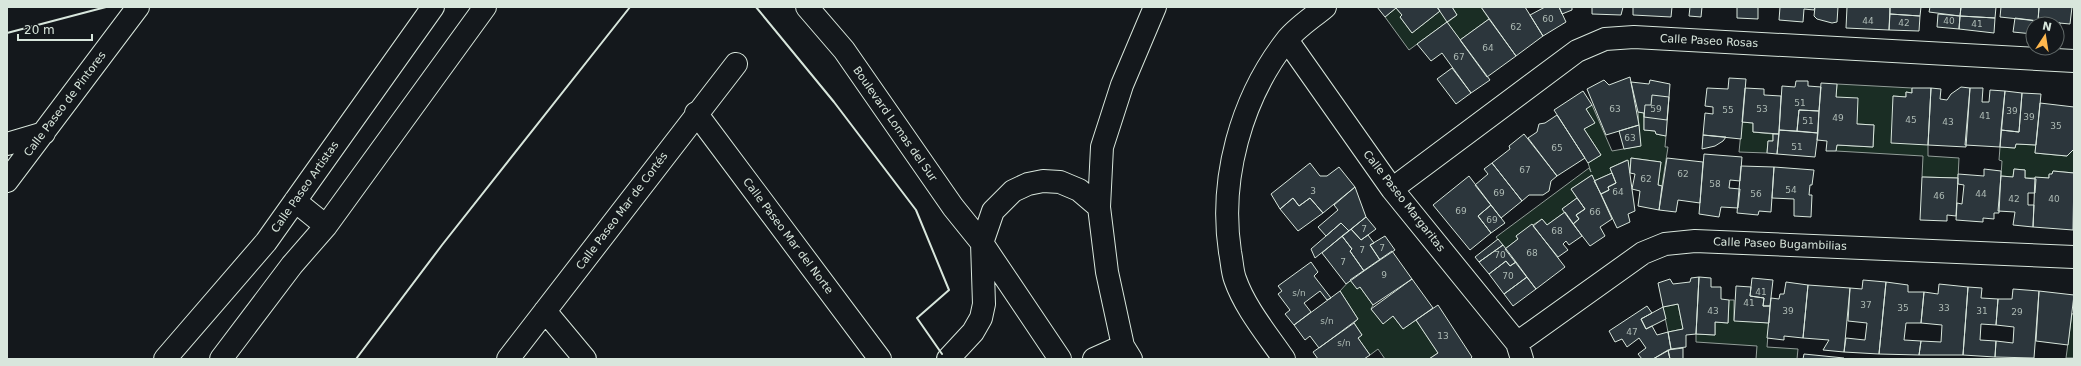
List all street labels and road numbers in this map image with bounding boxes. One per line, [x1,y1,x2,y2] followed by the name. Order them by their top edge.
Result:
[1659,32,1759,50] street label: Calle Paseo Rosas
[21,49,109,159] street label: Calle Paseo de Pintores
[850,64,940,184] street label: Boulevard Lomas del Sur
[269,139,342,235] street label: Calle Paseo Artistas
[1360,148,1448,254] street label: Calle Paseo Margaritas
[574,150,671,272] street label: Calle Paseo Mar de Cortés
[740,176,836,297] street label: Calle Paseo Mar del Norte
[1713,235,1847,253] street label: Calle Paseo Bugambilias

